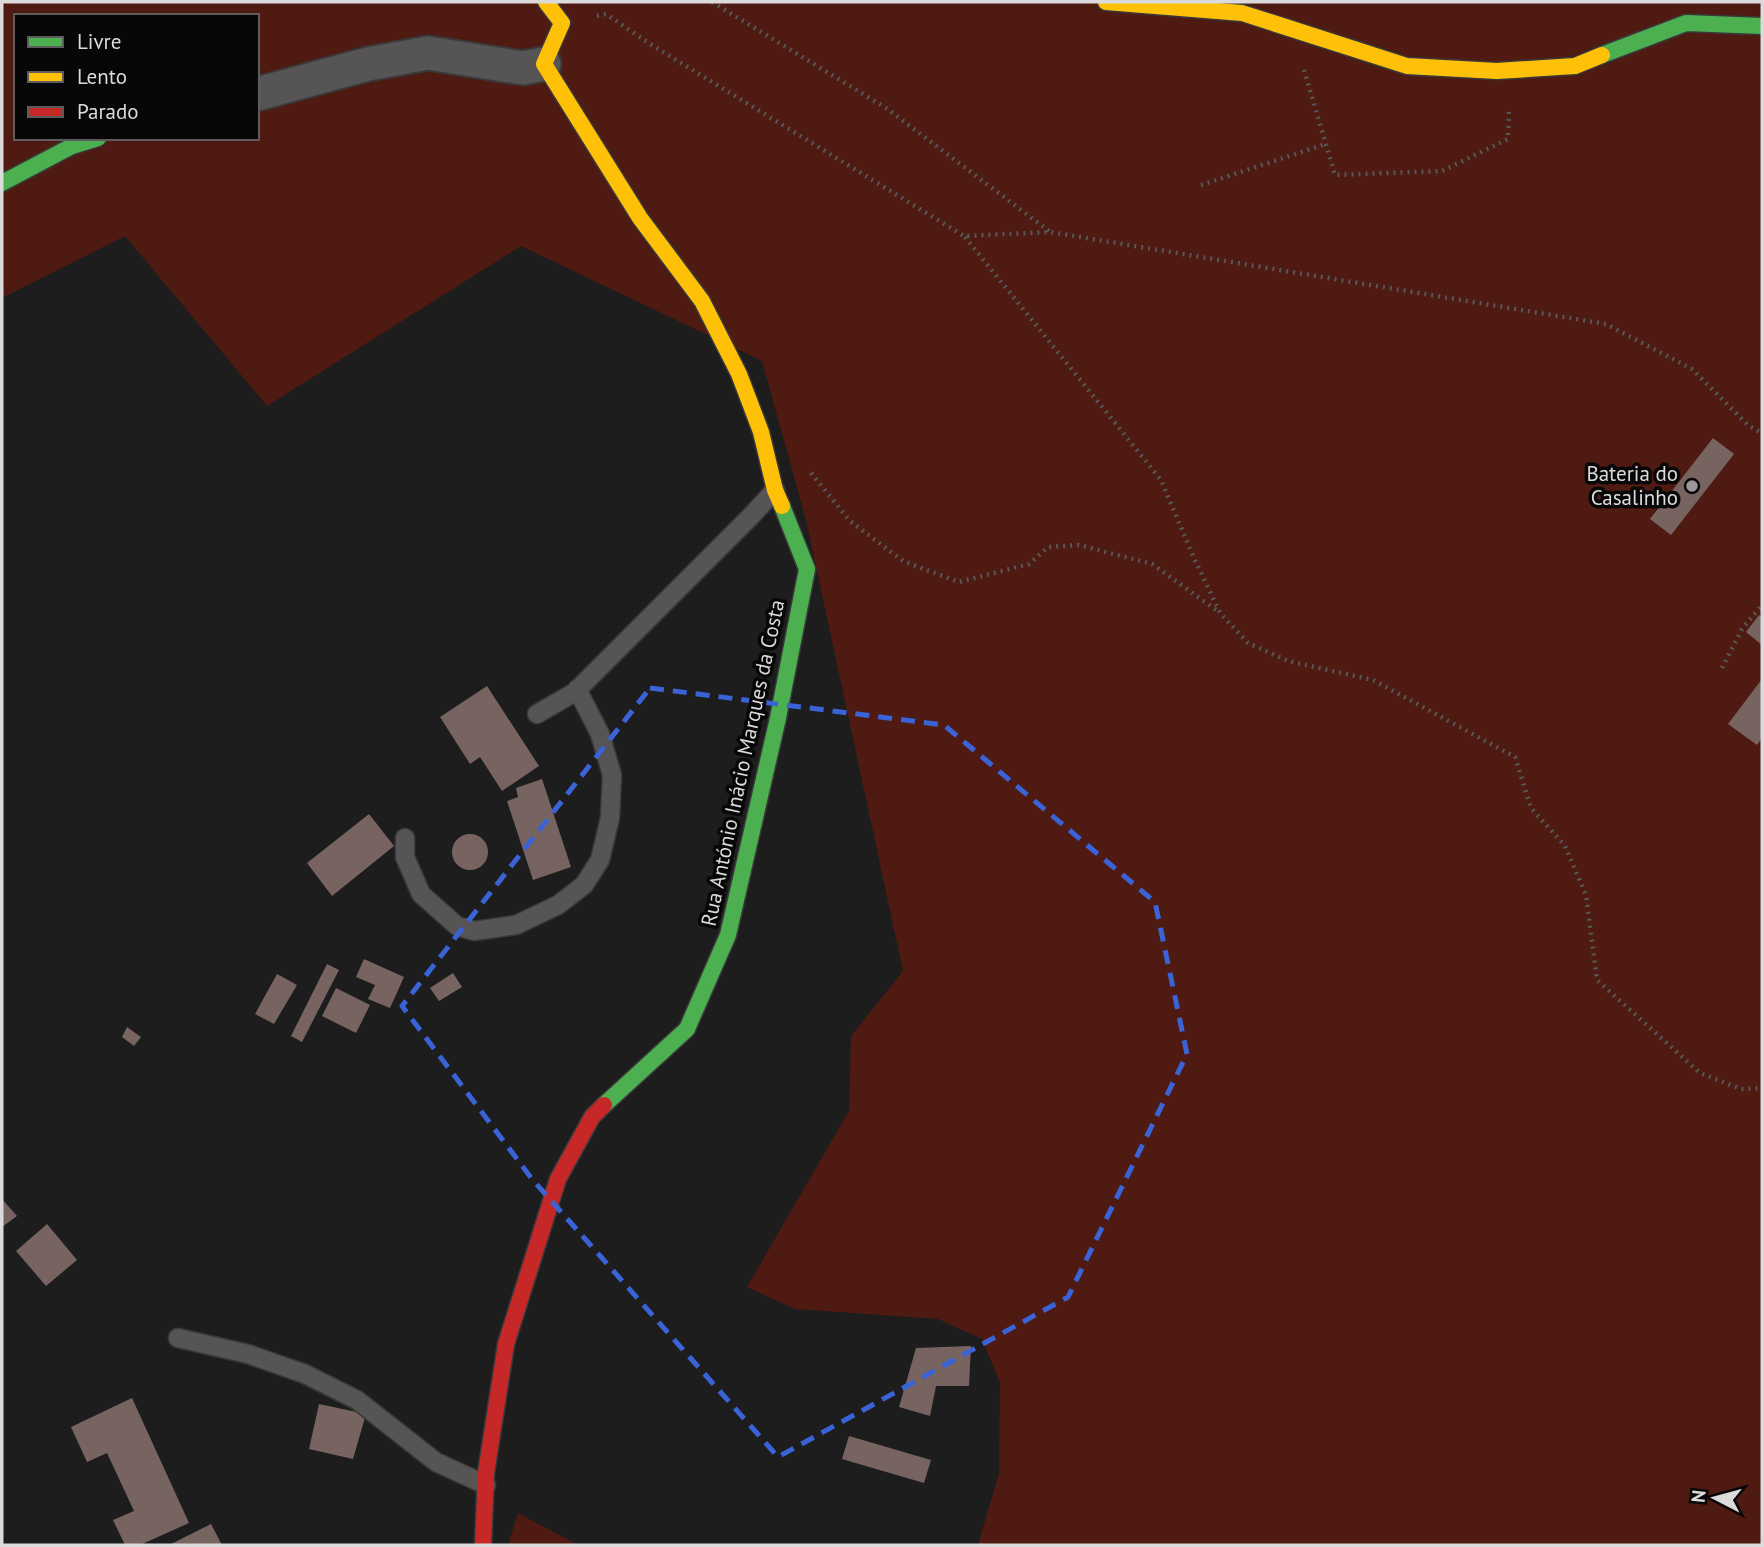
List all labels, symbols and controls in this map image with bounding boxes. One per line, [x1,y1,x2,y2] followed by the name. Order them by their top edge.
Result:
[14,14,259,140] legend
[77,28,121,55] text: Livre
[77,63,127,90] text: Lento
[77,98,139,125] text: Parado
[1586,460,1678,511] place label: Bateria do Casalinho
[1684,478,1700,494] marker: Bateria do Casalinho
[695,597,790,929] street label: Rua António Inácio Marques da Costa
[1680,1463,1750,1533] north arrow
[1686,1489,1711,1504] text: N

